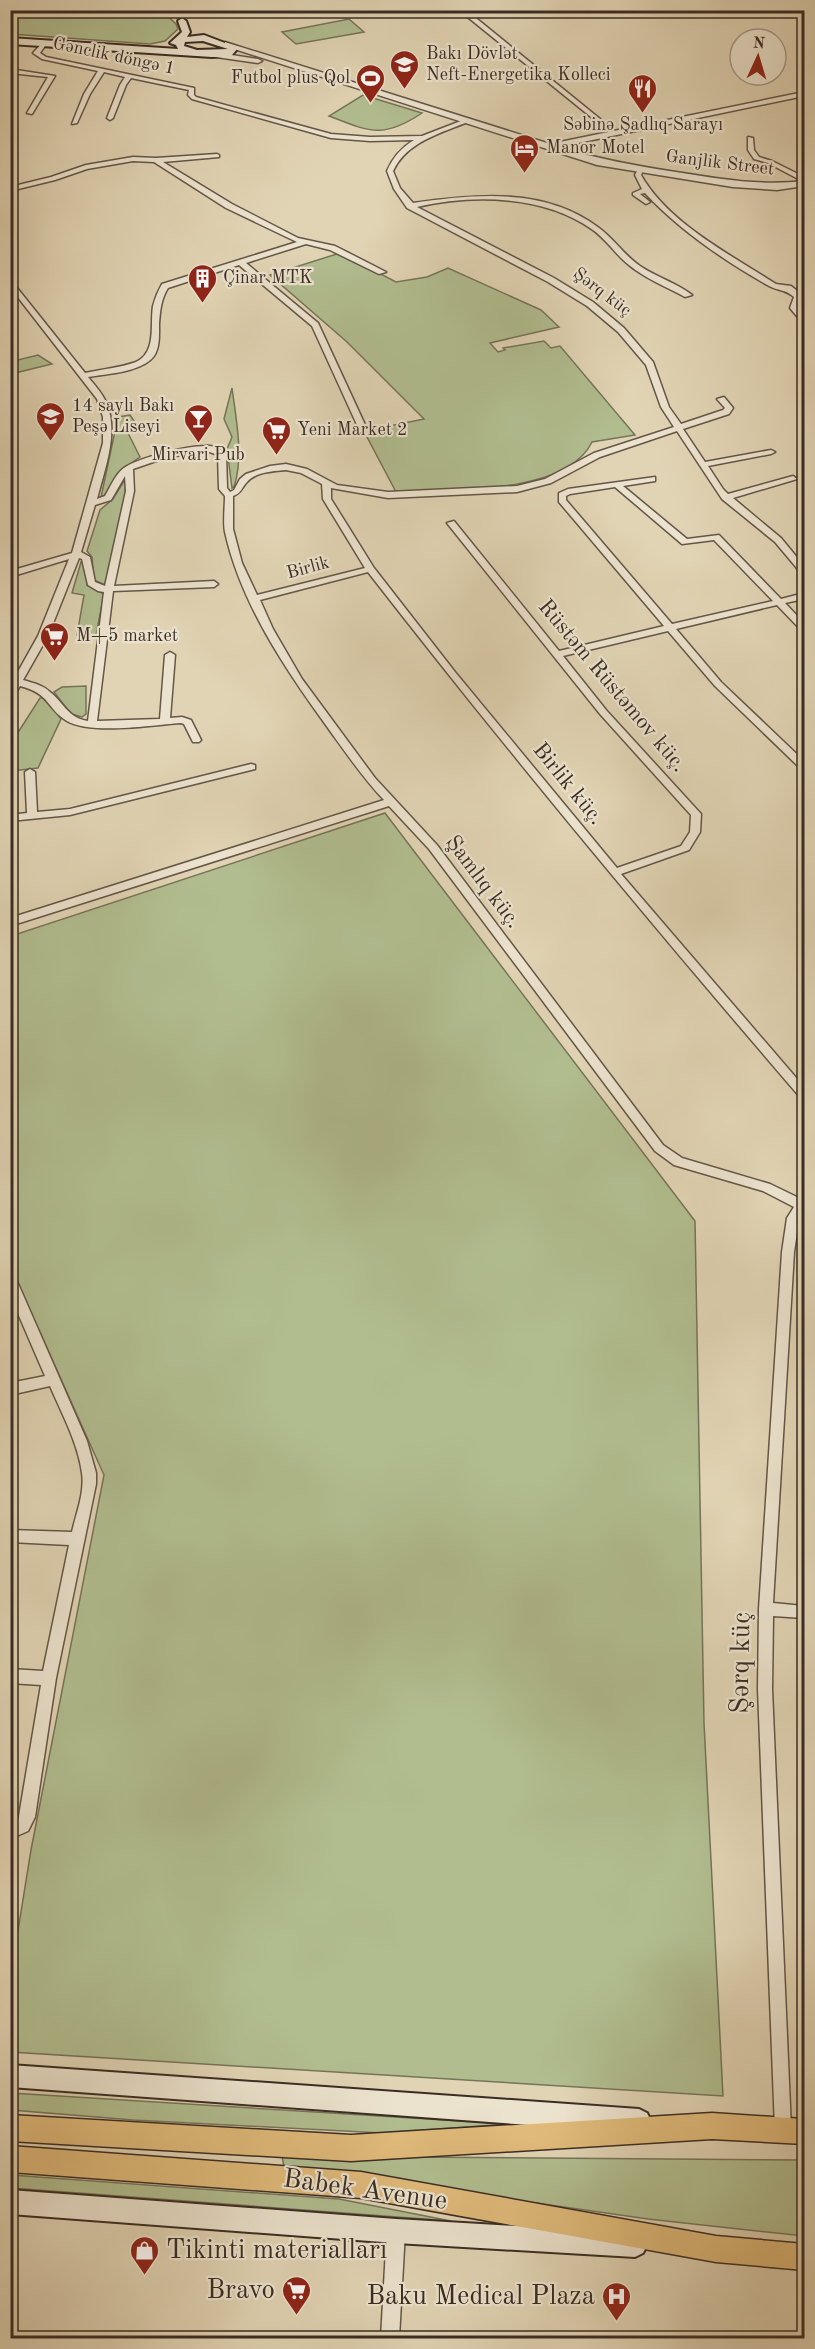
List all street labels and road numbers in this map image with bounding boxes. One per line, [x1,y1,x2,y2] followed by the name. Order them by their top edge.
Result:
[51,34,177,78] street label: Gənclik döngə 1
[665,147,775,179] street label: Ganjlik Street
[570,264,635,320] street label: Şərq küç
[285,554,331,582] street label: Birlik
[534,596,690,776] street label: Rüstəm Rüstəmov küç.
[528,739,608,829] street label: Birlik küç.
[441,831,525,933] street label: Şamlıq küç.
[727,1612,755,1714] street label: Şərq küç
[281,2165,449,2215] street label: Babek Avenue

